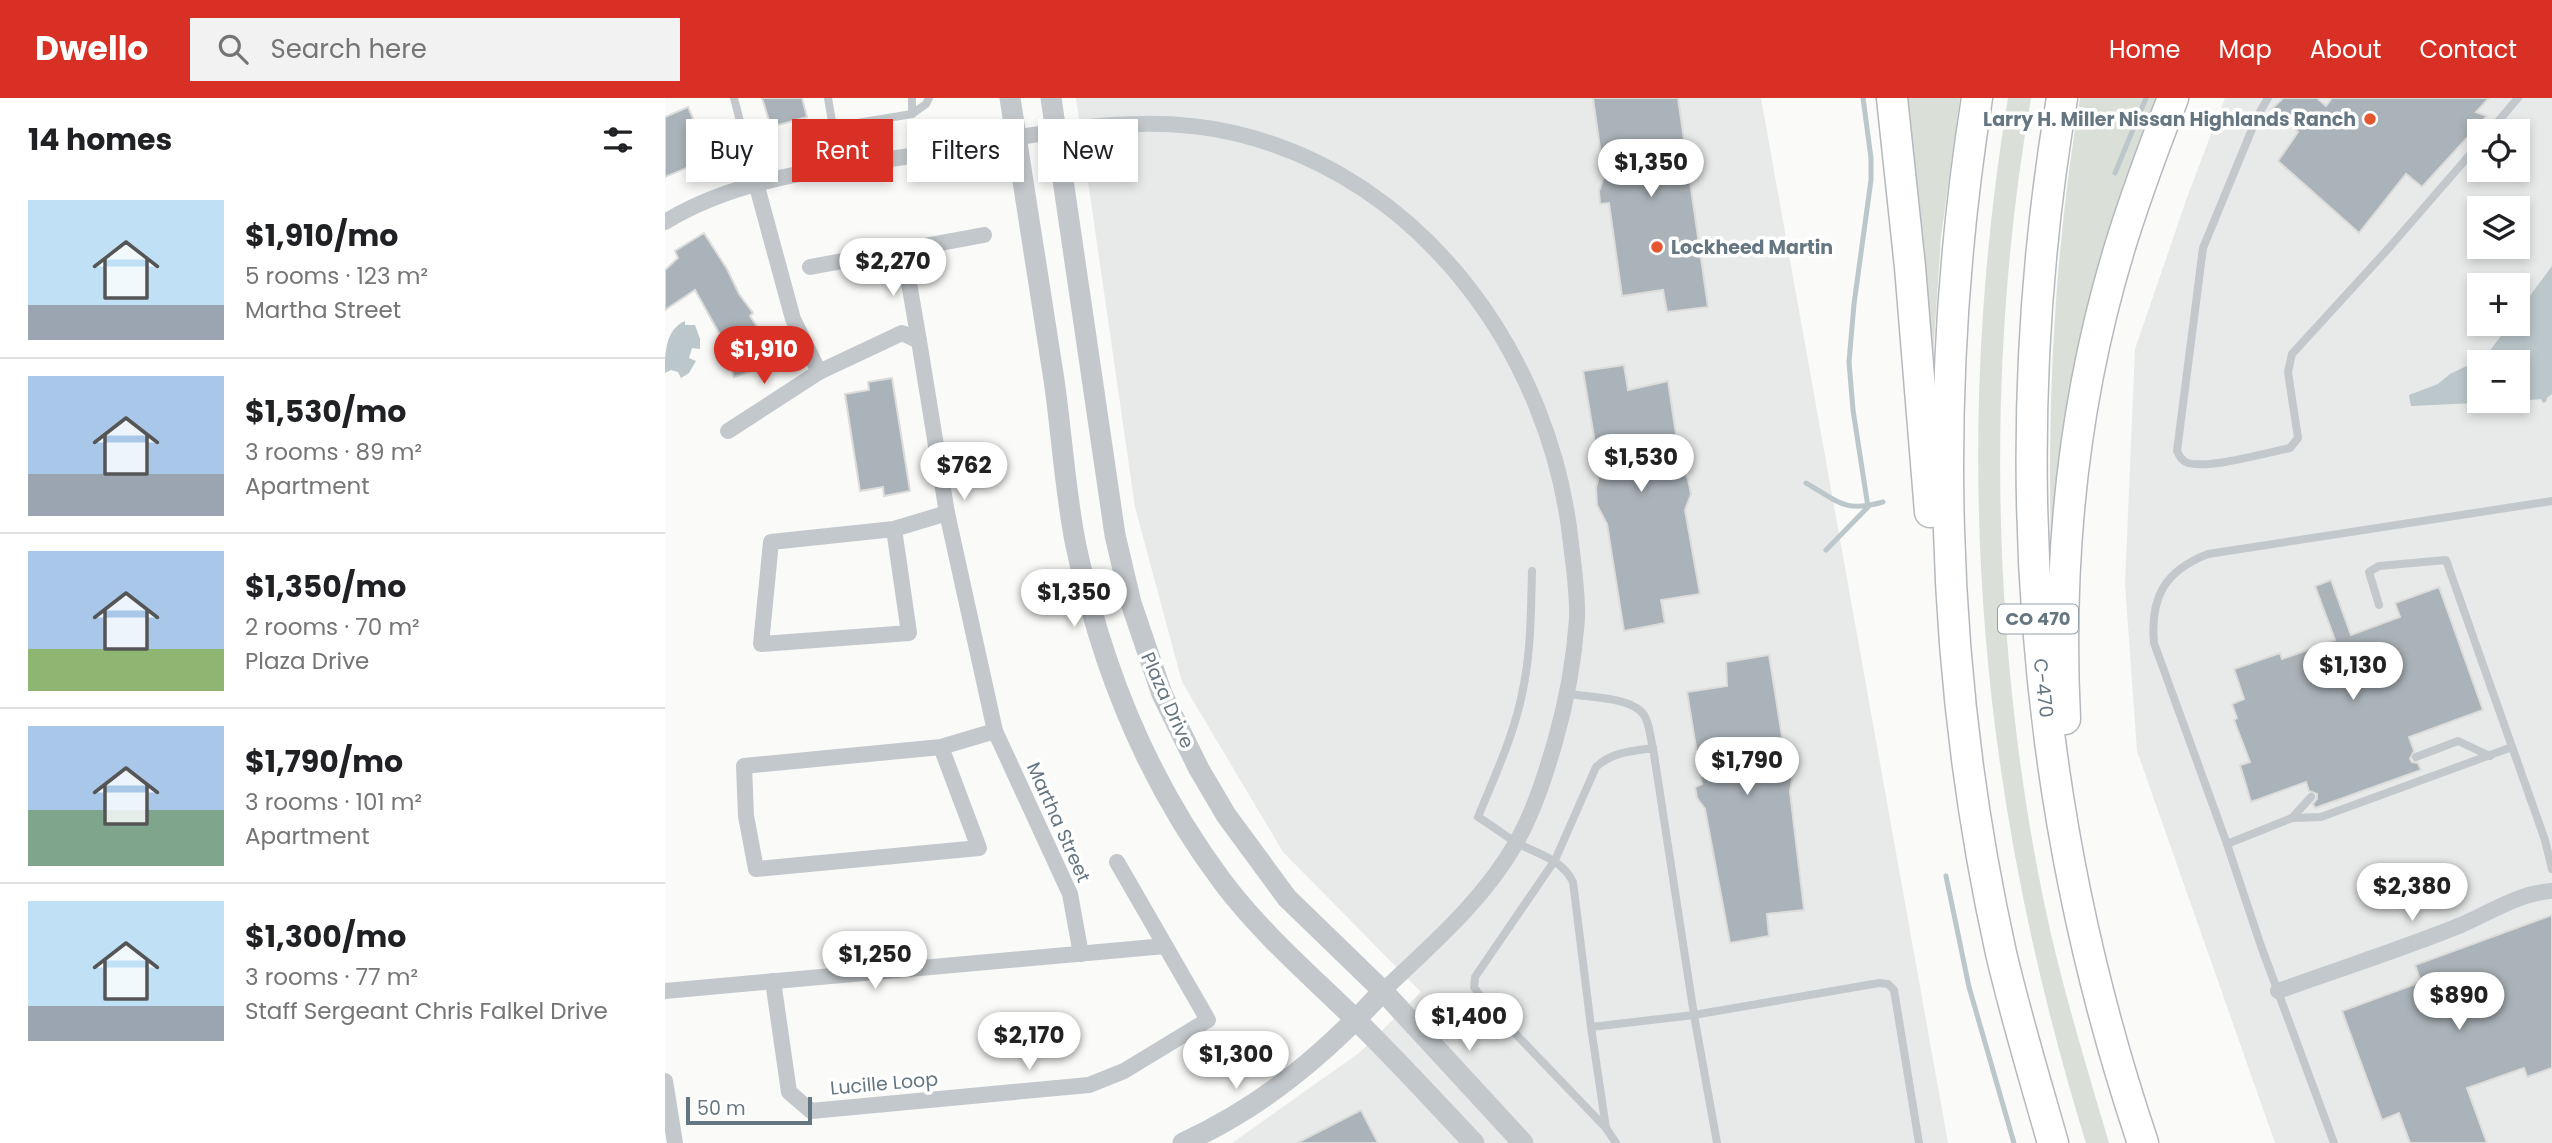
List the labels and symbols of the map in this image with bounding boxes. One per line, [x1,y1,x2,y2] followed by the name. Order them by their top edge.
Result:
[1983,106,2356,133] place label: Larry H. Miller Nissan Highlands Ranch
[2362,111,2378,127] marker: Larry H. Miller Nissan Highlands Ranch
[1594,140,1708,199] pin: $1,350
[1671,234,1833,261] place label: Lockheed Martin
[836,238,950,298] pin: $2,270
[1649,239,1665,255] marker: Lockheed Martin
[707,327,821,386] pin: $1,910
[1584,434,1698,494] pin: $1,530
[923,442,1005,502] pin: $762
[1017,570,1131,629] pin: $1,350
[1998,604,2078,634] road number: CO 470
[2296,642,2410,702] pin: $1,130
[1134,648,1201,753] street label: Plaza Drive
[2027,657,2060,719] street label: C-470
[1690,738,1804,797] pin: $1,790
[1020,758,1097,887] street label: Martha Street
[2355,864,2469,923] pin: $2,380
[818,932,932,991] pin: $1,250
[2418,972,2500,1032] pin: $890
[1412,993,1526,1053] pin: $1,400
[972,1012,1086,1072] pin: $2,170
[1179,1032,1293,1091] pin: $1,300
[829,1065,939,1102] street label: Lucille Loop
[686,1094,812,1126] scale bar

